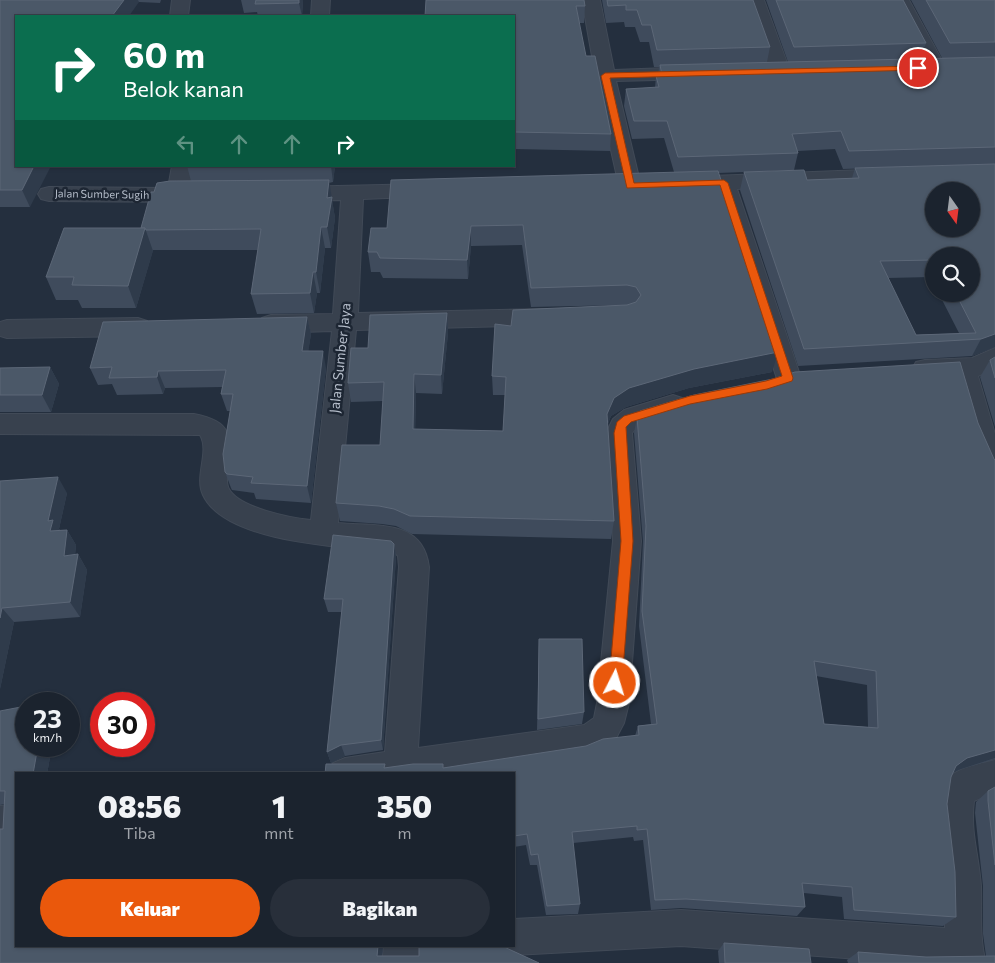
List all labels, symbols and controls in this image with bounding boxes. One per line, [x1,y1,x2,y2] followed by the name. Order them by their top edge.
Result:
[123,32,205,75] text: 60 m
[40,35,105,100] icon: right
[897,47,939,89] pin
[904,54,932,82] icon: arrive
[123,75,244,102] text: Belok kanan
[172,130,200,158] icon: left
[225,130,253,158] icon: ahead
[278,130,306,158] icon: ahead
[331,130,359,158] icon: right
[925,182,980,238] north arrow
[925,182,980,302] map controls
[55,186,149,202] street label: Jalan Sumber Sugih
[925,247,980,302] button: search
[325,302,354,414] street label: Jalan Sumber Jaya
[588,656,640,708] position arrow
[90,692,155,757] speed limit sign: 30
[33,703,62,733] text: 23
[33,730,62,744] text: km/h
[98,787,181,824] text: 08:56
[272,787,286,824] text: 1
[377,787,432,824] text: 350
[124,823,156,842] text: Tiba
[264,823,294,842] text: mnt
[397,823,411,842] text: m
[40,879,260,937] button: Keluar
[270,879,490,937] button: Bagikan

